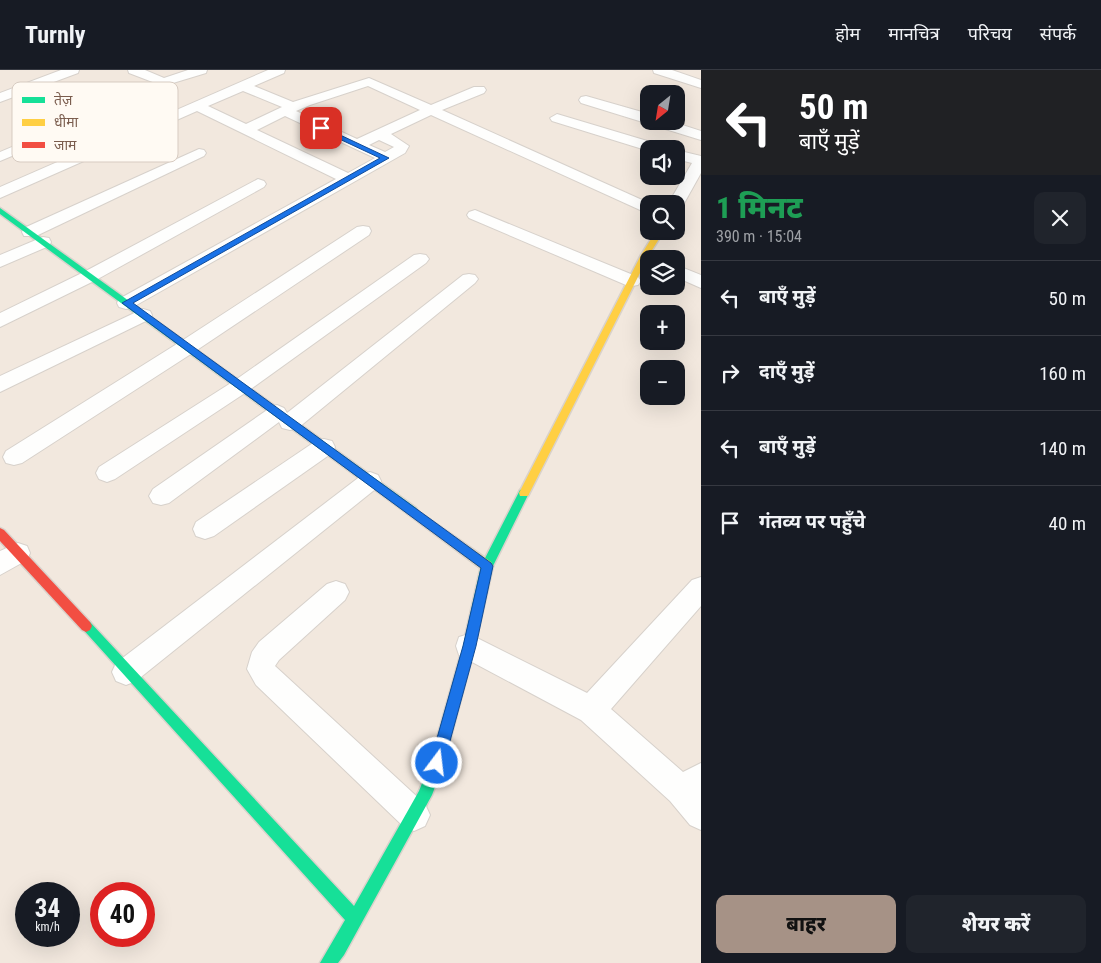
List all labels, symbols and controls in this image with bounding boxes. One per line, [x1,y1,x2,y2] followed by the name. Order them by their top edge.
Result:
[25,21,86,49] text: Turnly
[835,23,860,44] text: होम
[888,23,940,44] text: मानचित्र
[968,23,1012,44] text: परिचय
[1040,23,1076,44] text: संपर्क
[12,82,178,162] legend
[640,85,685,130] north arrow
[640,85,685,405] map controls
[799,87,868,128] text: 50 m
[716,90,781,155] icon: left
[54,91,73,108] text: तेज़
[300,107,342,149] pin
[54,114,79,130] text: धीमा
[307,114,335,142] icon: arrive
[799,129,859,154] text: बाएँ मुड़ें
[54,137,77,153] text: जाम
[640,140,685,185] button: sound
[716,190,803,225] text: 1 मिनट
[1034,192,1086,244] button: close
[640,195,685,240] button: search
[716,227,802,246] text: 390 m · 15:04
[640,250,685,295] button: layers
[716,284,744,312] icon: left
[759,285,815,308] text: बाएँ मुड़ें
[1049,287,1086,310] text: 50 m
[640,305,685,350] button: +
[716,359,744,387] icon: right
[640,360,685,405] button: −
[759,360,814,383] text: दाएँ मुड़ें
[1039,362,1086,385] text: 160 m
[716,434,744,462] icon: left
[759,435,815,458] text: बाएँ मुड़ें
[1039,437,1086,460] text: 140 m
[716,509,744,537] icon: arrive
[759,510,865,533] text: गंतव्य पर पहुँचे
[1049,512,1086,535] text: 40 m
[410,736,462,788] position arrow
[90,882,155,947] speed limit sign: 40
[35,894,60,923] text: 34
[716,895,896,953] button: बाहर
[906,895,1086,953] button: शेयर करें
[35,920,60,934] text: km/h

